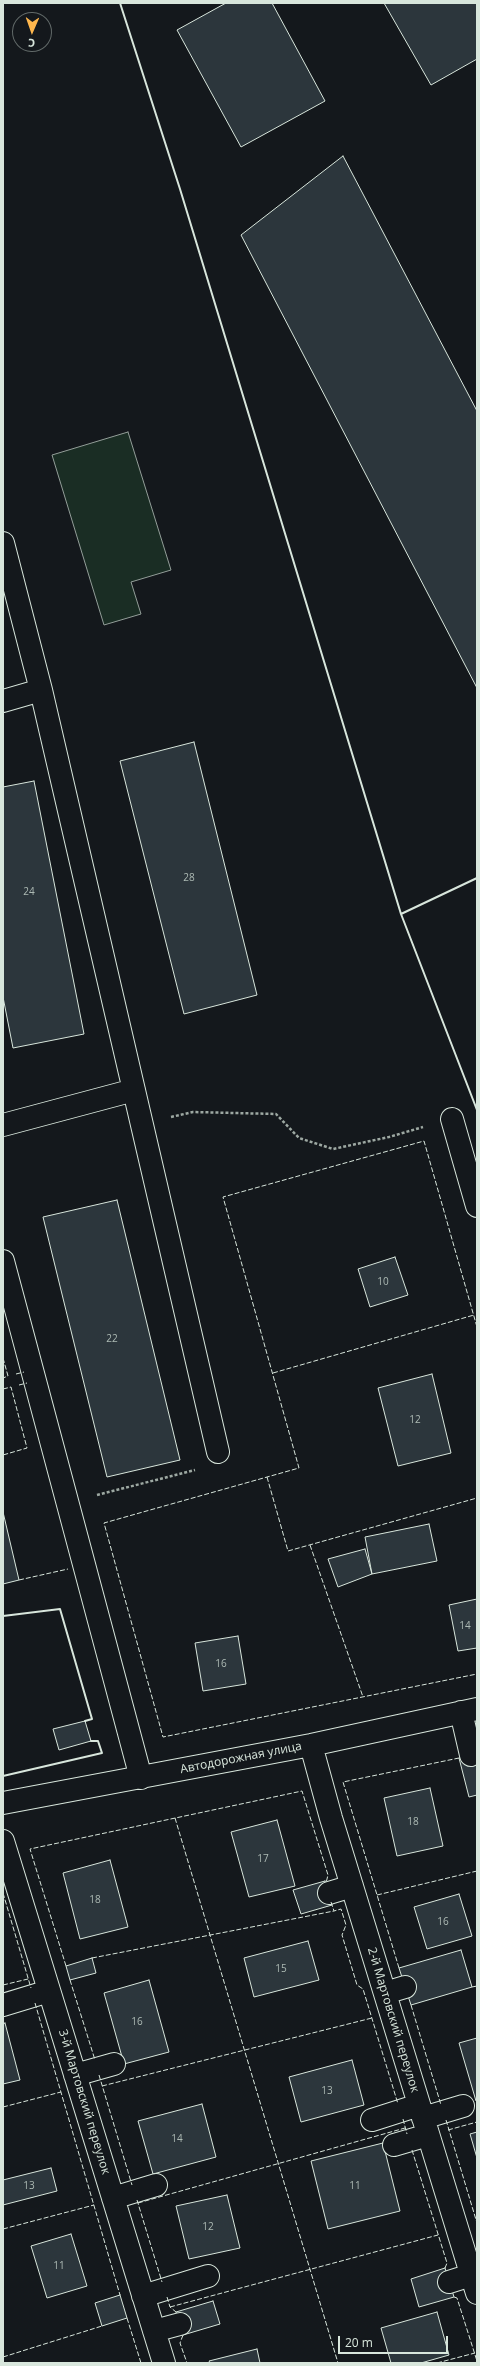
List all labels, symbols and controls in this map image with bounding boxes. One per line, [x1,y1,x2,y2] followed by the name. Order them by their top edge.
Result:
[12,12,52,52] north arrow
[28,36,35,51] text: С
[183,872,195,884] house number: 28
[23,886,35,898] house number: 24
[377,1276,389,1288] house number: 10
[106,1333,118,1345] house number: 22
[409,1414,421,1426] house number: 12
[459,1620,471,1632] house number: 14
[215,1658,227,1670] house number: 16
[179,1739,303,1777] street label: Автодорожная улица
[407,1816,419,1828] house number: 18
[257,1853,269,1865] house number: 17
[89,1894,101,1906] house number: 18
[437,1916,449,1928] house number: 16
[364,1946,422,2094] street label: 2-й Мартовский переулок
[275,1963,287,1975] house number: 15
[131,2016,143,2028] house number: 16
[55,2028,113,2176] street label: 3-й Мартовский переулок
[321,2085,333,2097] house number: 13
[171,2133,183,2145] house number: 14
[23,2180,35,2192] house number: 13
[349,2180,361,2192] house number: 11
[202,2221,214,2233] house number: 12
[53,2260,65,2272] house number: 11
[340,2328,450,2354] scale bar
[345,2334,373,2351] text: 20 m

